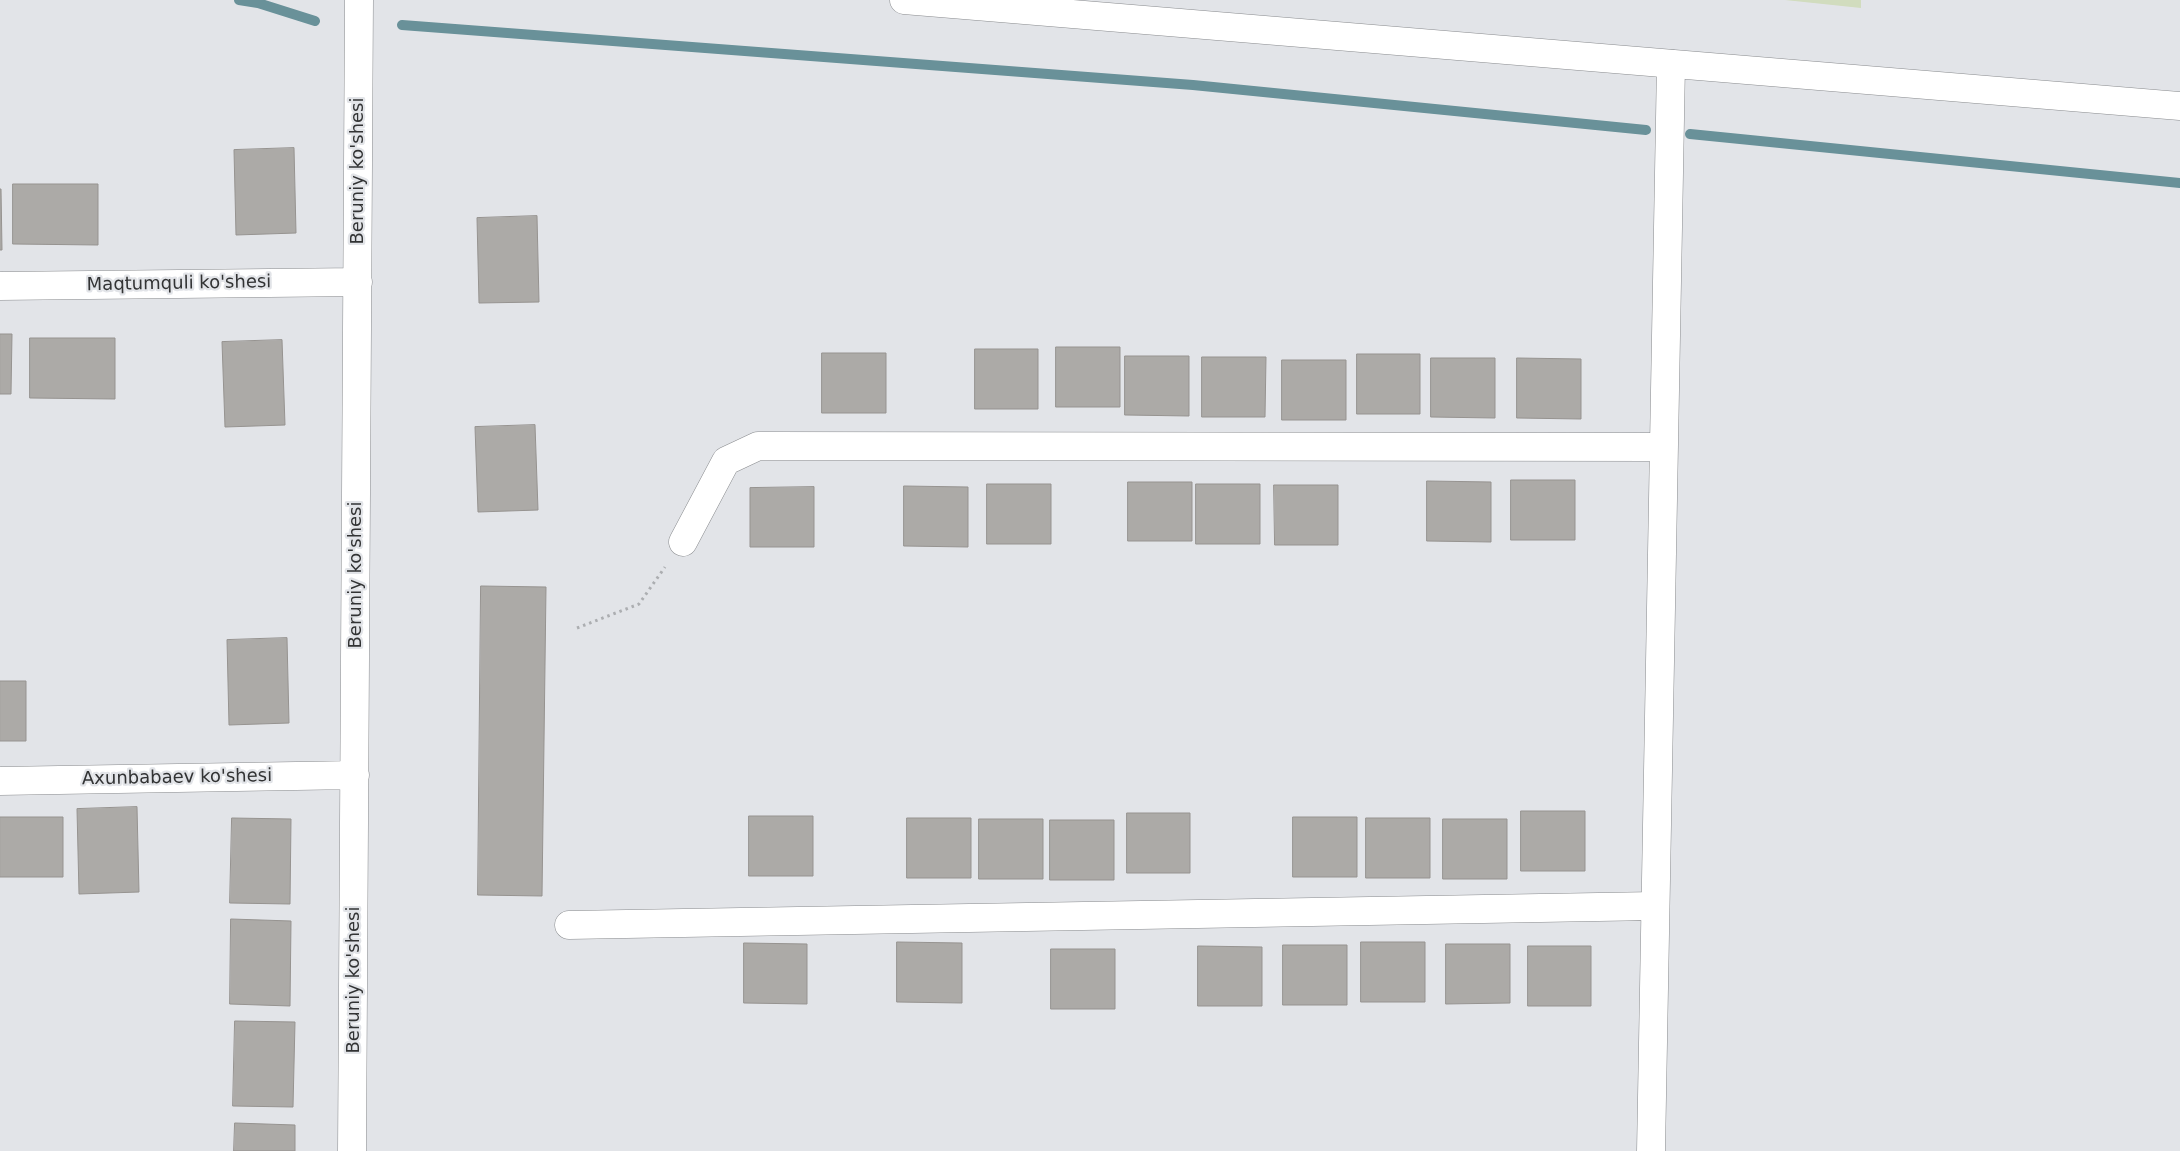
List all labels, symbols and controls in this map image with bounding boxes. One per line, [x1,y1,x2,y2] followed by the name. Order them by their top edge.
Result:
[347,98,369,244] street label: Beruniy ko'shesi
[87,272,271,296] street label: Maqtumquli ko'shesi
[345,502,367,648] street label: Beruniy ko'shesi
[82,766,272,790] street label: Axunbabaev ko'shesi
[343,907,365,1053] street label: Beruniy ko'shesi

